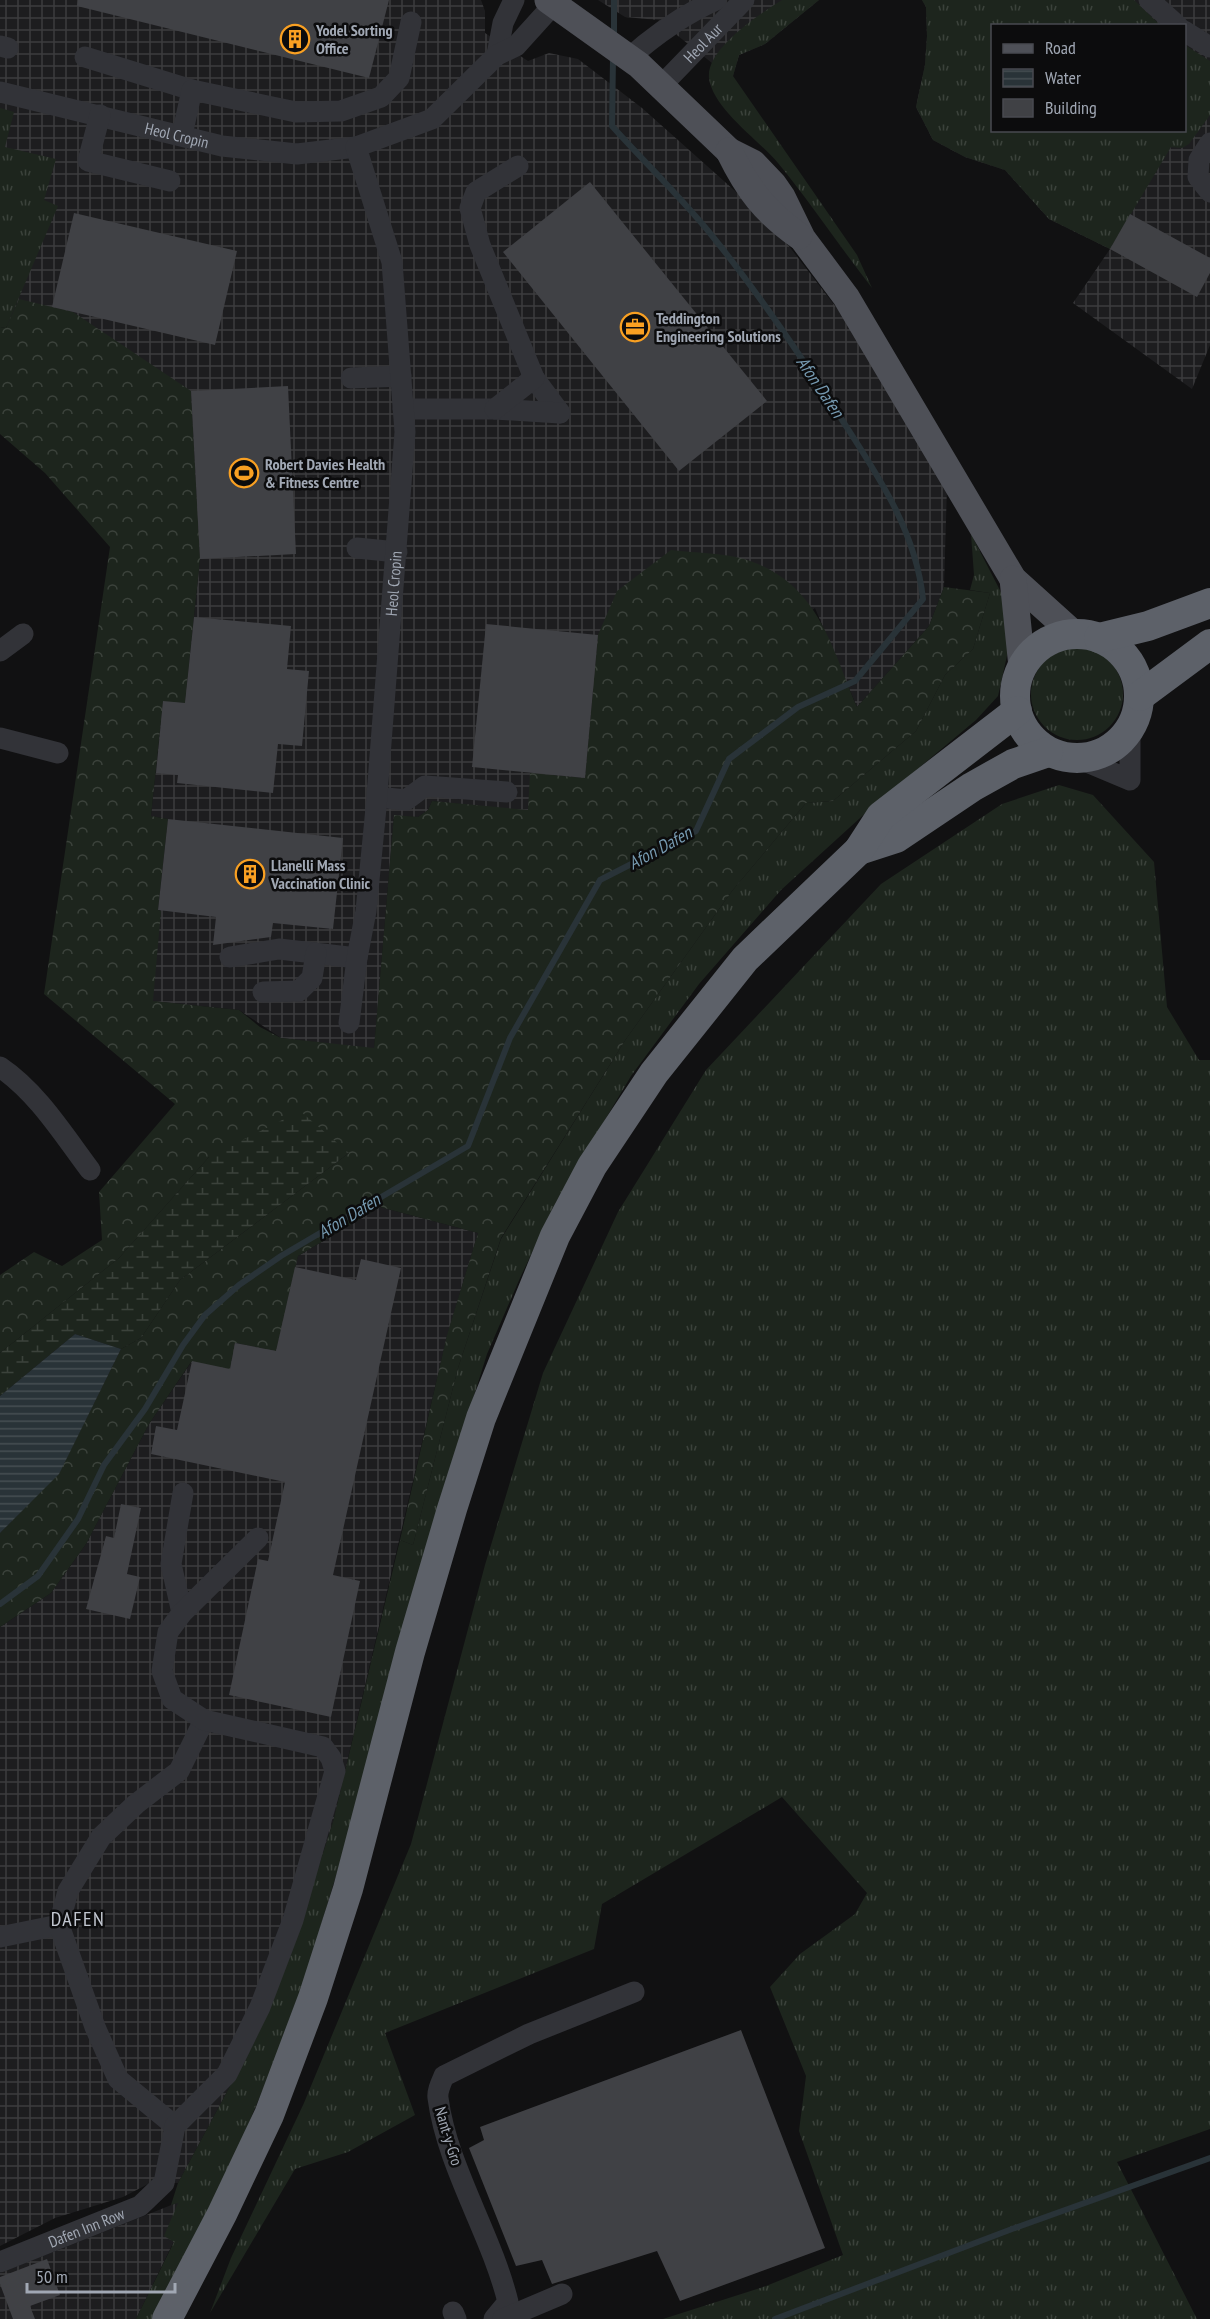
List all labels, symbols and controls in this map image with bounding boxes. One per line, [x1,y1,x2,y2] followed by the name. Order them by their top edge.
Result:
[679,18,727,67] street label: Heol Aur
[315,20,392,58] place label: Yodel Sorting Office
[279,23,311,55] building icon: Yodel Sorting Office
[991,24,1186,132] legend
[1045,36,1076,59] text: Road
[1045,66,1081,89] text: Water
[1045,96,1097,119] text: Building
[143,118,211,152] street label: Heol Cropin
[656,308,781,346] place label: Teddington Engineering Solutions
[619,311,651,343] office icon: Teddington Engineering Solutions
[792,352,850,423] water label: Afon Dafen
[265,454,385,492] place label: Robert Davies Health & Fitness Centre
[228,457,260,489] sports icon: Robert Davies Health & Fitness Centre
[381,550,406,617] street label: Heol Cropin
[624,820,696,874] water label: Afon Dafen
[270,855,371,893] place label: Llanelli Mass Vaccination Clinic
[234,858,266,890] building icon: Llanelli Mass Vaccination Clinic
[313,1187,385,1243] water label: Afon Dafen
[51,1906,105,1932] district label: DAFEN
[431,2104,467,2168] street label: Nant-y-Gro
[45,2203,128,2252] street label: Dafen Inn Row
[27,2256,176,2294] scale bar
[36,2265,68,2288] text: 50 m

